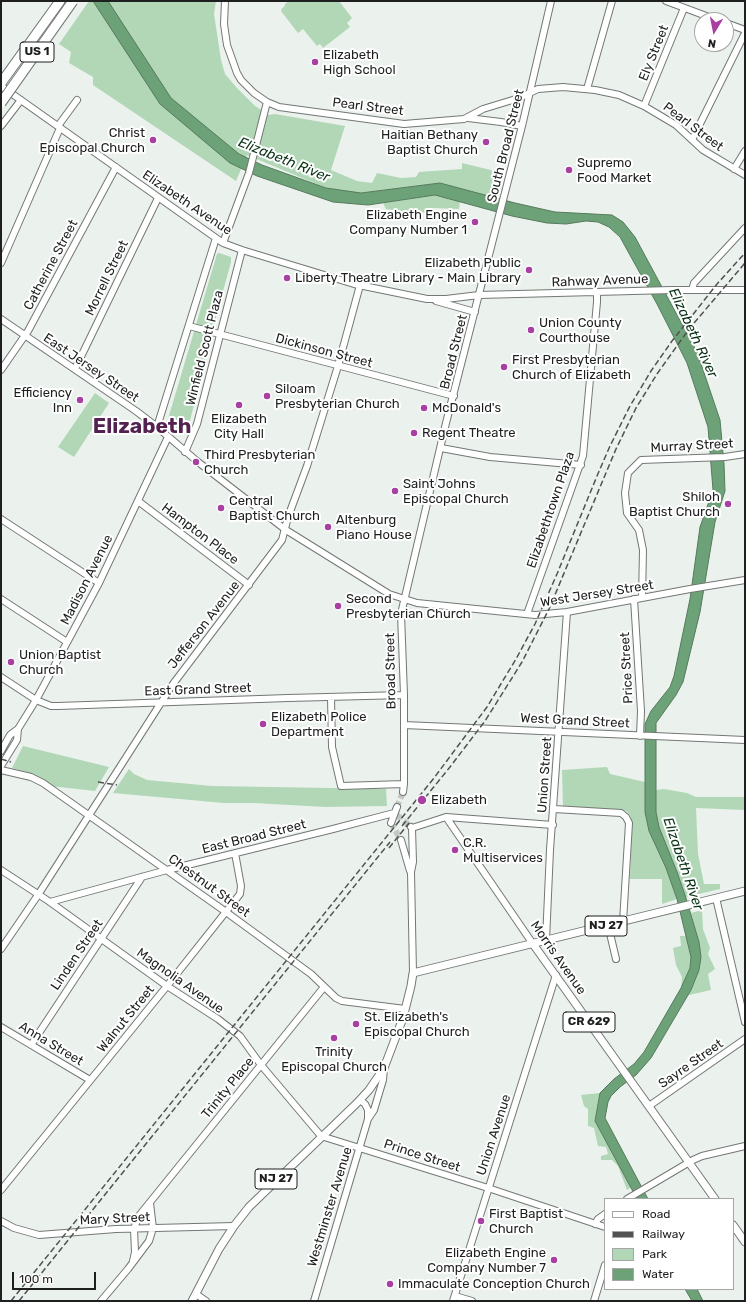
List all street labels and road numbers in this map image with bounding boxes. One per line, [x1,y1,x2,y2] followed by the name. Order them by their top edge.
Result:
[636,23,672,83] street label: Ely Street
[20,42,54,62] road number: US 1
[484,88,528,204] street label: South Broad Street
[332,95,404,119] street label: Pearl Street
[660,99,726,155] street label: Pearl Street
[139,167,235,239] street label: Elizabeth Avenue
[21,217,81,313] street label: Catherine Street
[82,238,132,318] street label: Morrell Street
[551,272,649,290] street label: Rahway Avenue
[183,289,227,407] street label: Winfield Scott Plaza
[437,313,471,391] street label: Broad Street
[40,330,142,406] street label: East Jersey Street
[274,331,374,371] street label: Dickinson Street
[650,436,734,456] street label: Murray Street
[524,450,578,570] street label: Elizabethtown Plaza
[158,500,242,568] street label: Hampton Place
[58,532,116,628] street label: Madison Avenue
[539,577,655,611] street label: West Jersey Street
[165,578,243,672] street label: Jefferson Avenue
[617,632,637,704] street label: Price Street
[383,633,399,709] street label: Broad Street
[144,680,252,700] street label: East Grand Street
[520,710,630,732] street label: West Grand Street
[535,736,555,814] street label: Union Street
[200,817,308,857] street label: East Broad Street
[165,851,253,921] street label: Chestnut Street
[585,916,627,936] road number: NJ 27
[48,917,106,993] street label: Linden Street
[527,918,589,998] street label: Morris Avenue
[133,945,227,1017] street label: Magnolia Avenue
[94,982,158,1056] street label: Walnut Street
[563,1012,615,1032] road number: CR 629
[16,1019,86,1069] street label: Anna Street
[656,1036,726,1092] street label: Sayre Street
[199,1054,257,1122] street label: Trinity Place
[474,1093,514,1177] street label: Union Avenue
[382,1136,462,1176] street label: Prince Street
[304,1145,356,1269] street label: Westminster Avenue
[255,1169,297,1189] road number: NJ 27
[79,1209,151,1229] street label: Mary Street

